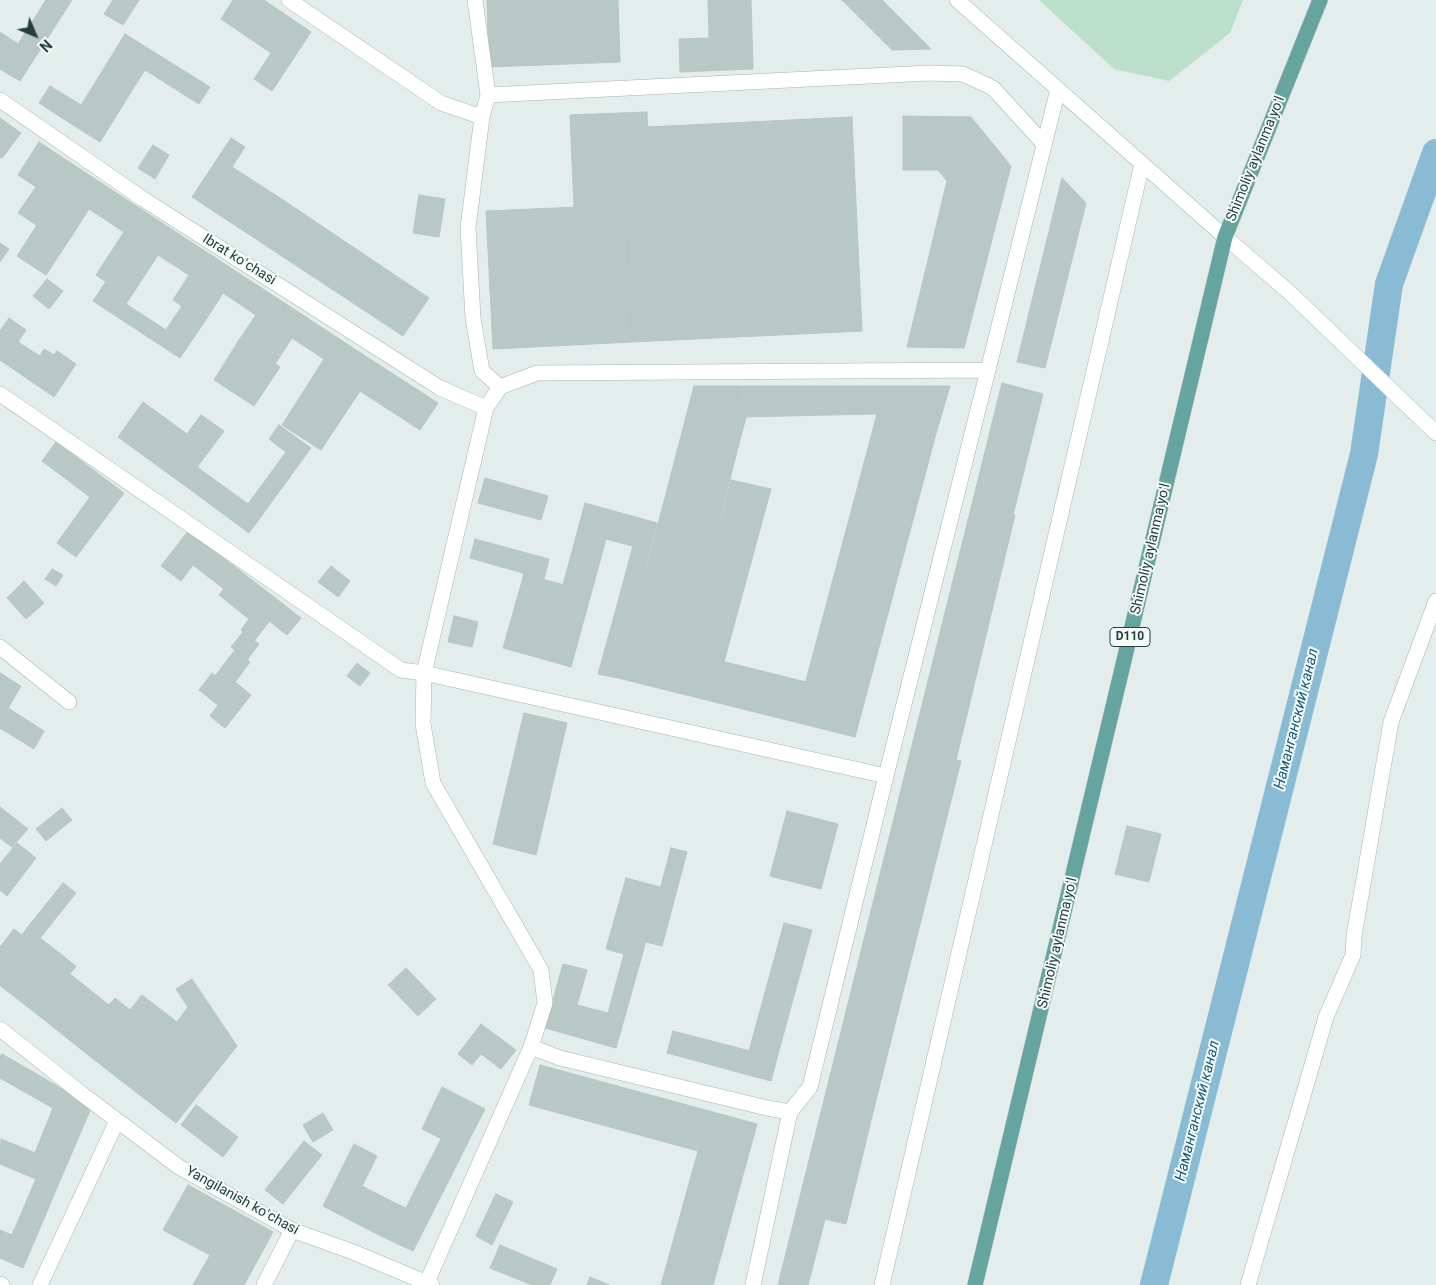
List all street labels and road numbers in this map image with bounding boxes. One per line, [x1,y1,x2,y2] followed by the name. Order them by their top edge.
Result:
[1223,94,1289,224] street label: Shimoliy aylanma yoʻl
[199,231,279,289] street label: Ibrat koʻchasi
[1128,482,1174,616] street label: Shimoliy aylanma yoʻl
[1110,628,1150,646] road number: D110
[1035,876,1081,1010] street label: Shimoliy aylanma yoʻl
[183,1163,301,1239] street label: Yangilanish koʻchasi

